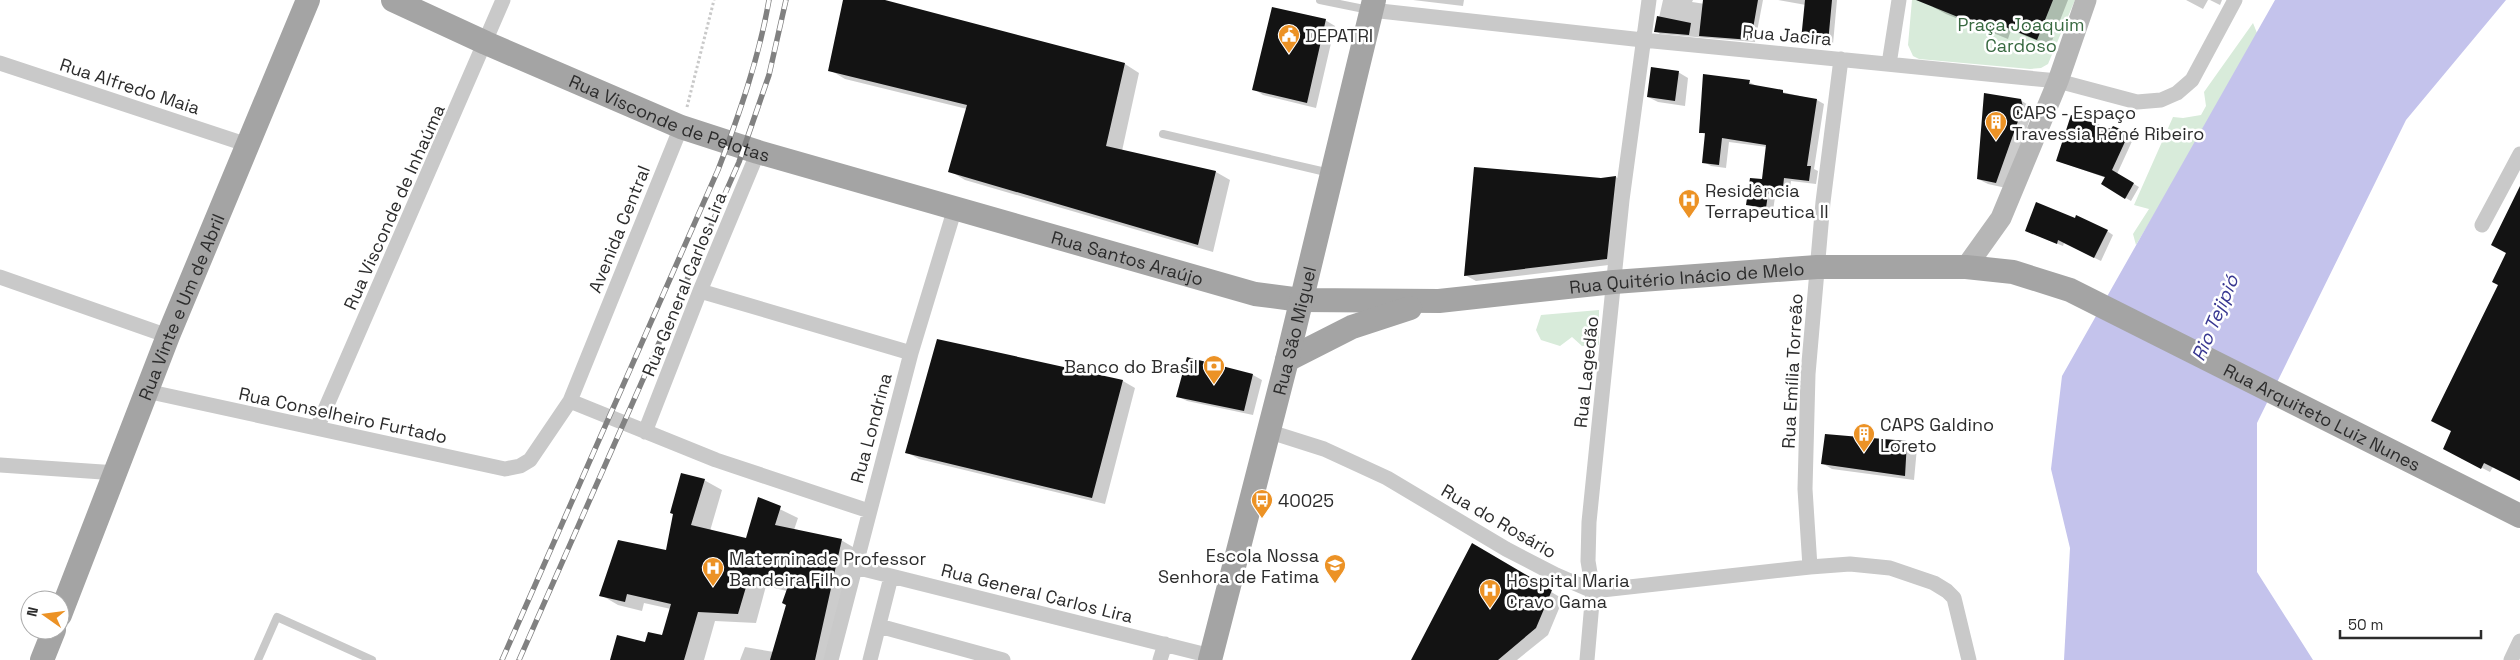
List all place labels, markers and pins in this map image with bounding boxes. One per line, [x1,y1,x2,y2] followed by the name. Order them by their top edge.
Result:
[1277,23,1301,54] public building icon: DEPATRI
[1305,24,1373,47] place label: DEPATRI
[2012,101,2204,145] place label: CAPS - Espaço Travessia René Ribeiro
[1984,110,2008,141] building icon: CAPS - Espaço Travessia René Ribeiro
[1705,179,1829,223] place label: Residência Terrapeutica II
[1677,188,1701,219] hospital icon: Residência Terrapeutica II
[1202,354,1226,385] bank icon: Banco do Brasil
[1064,355,1198,378] place label: Banco do Brasil
[1880,413,1994,457] place label: CAPS Galdino Loreto
[1852,422,1876,453] building icon: CAPS Galdino Loreto
[1250,488,1274,519] bus stop icon: 40025
[1278,489,1334,512] place label: 40025
[1158,544,1319,588] place label: Escola Nossa Senhora de Fatima
[729,547,927,591] place label: Materninade Professor Bandeira Filho
[1323,553,1347,584] school or university icon: Escola Nossa Senhora de Fatima
[701,556,725,587] hospital icon: Materninade Professor Bandeira Filho
[1506,569,1630,613] place label: Hospital Maria Cravo Gama
[1478,578,1502,609] hospital icon: Hospital Maria Cravo Gama

